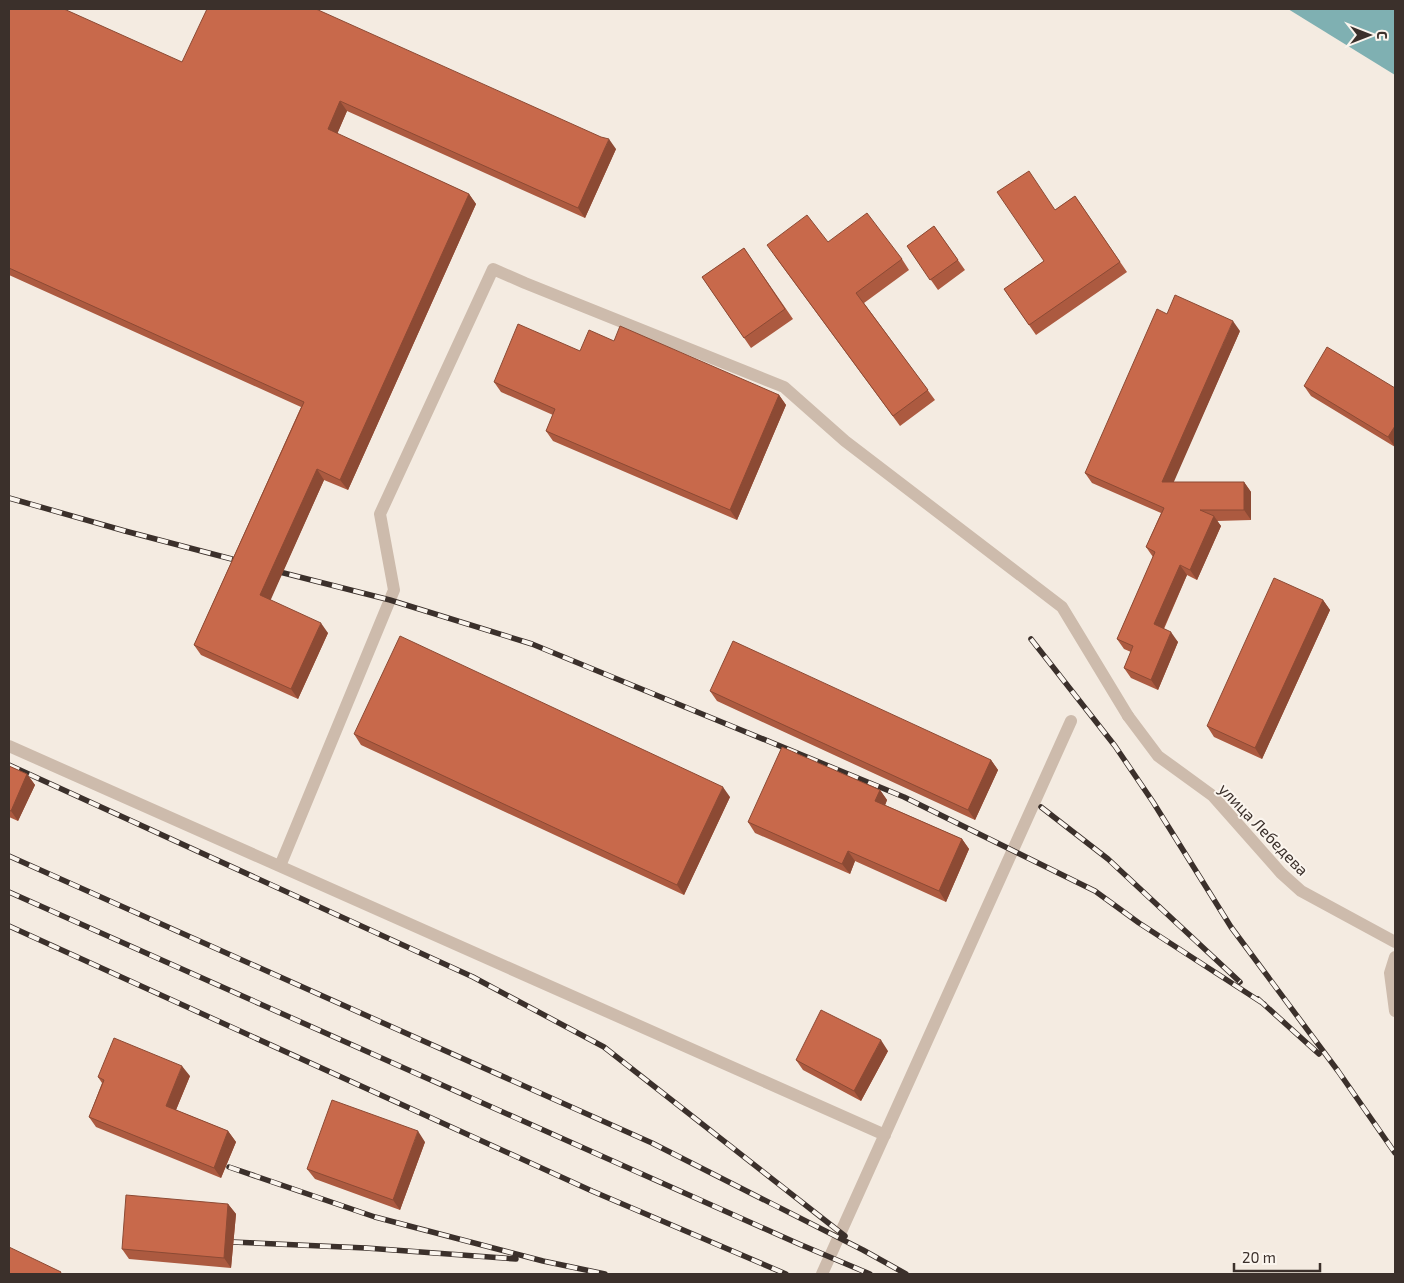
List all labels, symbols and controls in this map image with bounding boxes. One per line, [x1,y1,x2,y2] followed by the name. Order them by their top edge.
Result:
[1344,10,1394,60] north arrow
[1374,31,1391,39] text: С
[1215,779,1313,880] street label: улица Лебедева
[1234,1240,1320,1272] scale bar
[1242,1248,1276,1266] text: 20 m

